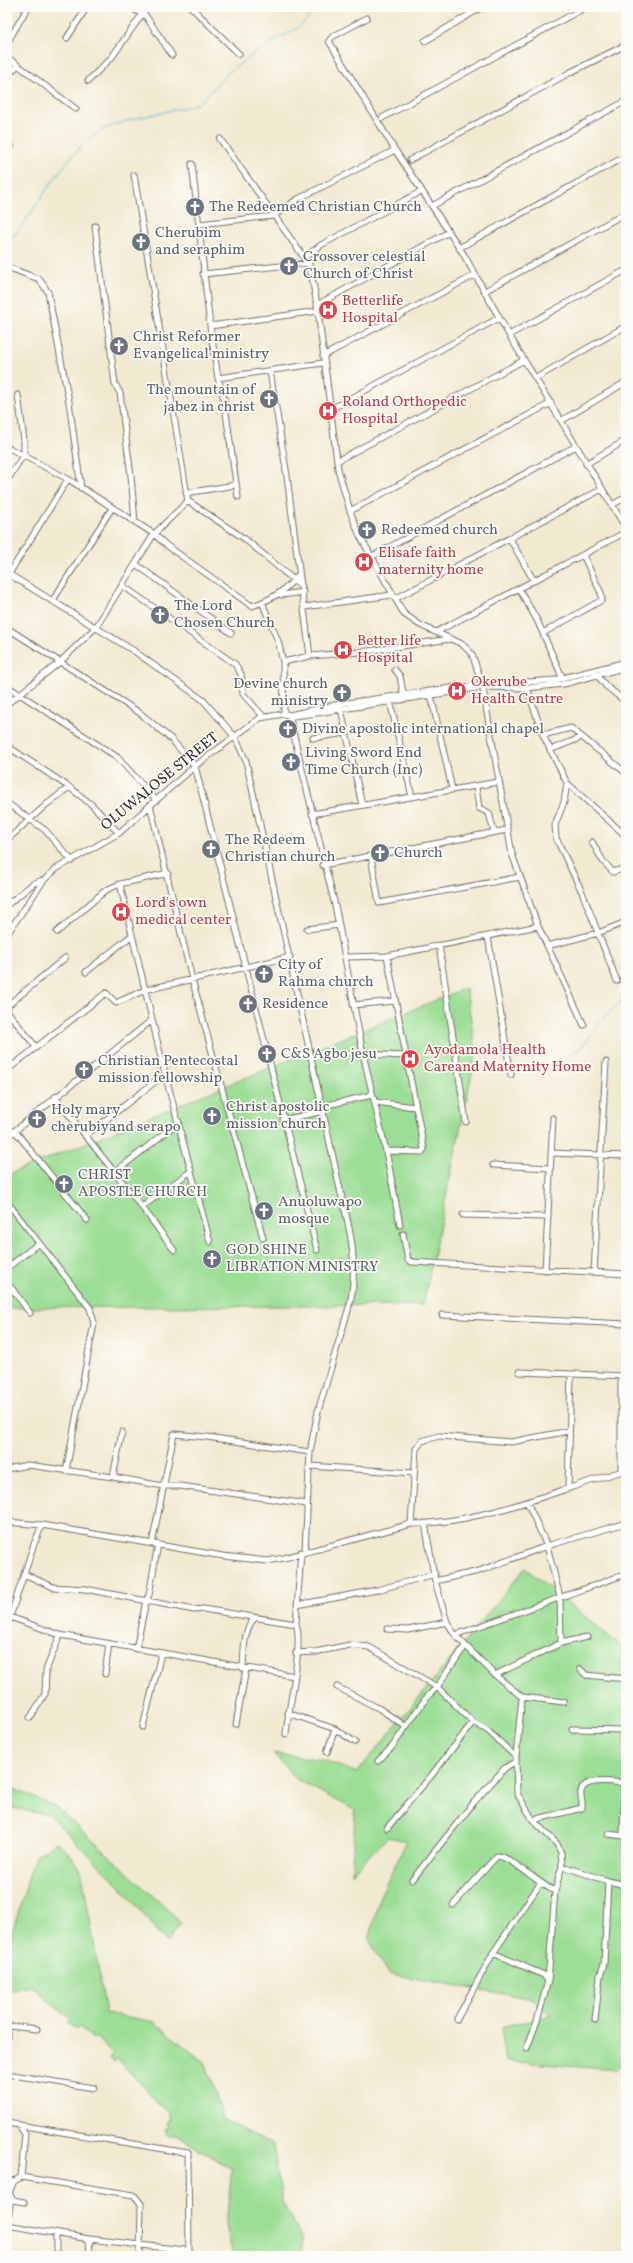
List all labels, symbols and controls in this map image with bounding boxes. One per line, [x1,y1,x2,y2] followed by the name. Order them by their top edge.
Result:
[184,196,206,218] church icon: The Redeemed Christian Church
[209,197,422,218] place label: The Redeemed Christian Church
[155,223,245,261] place label: Cherubim and seraphim
[130,231,152,253] church icon: Cherubim and seraphim
[303,247,425,285] place label: Crossover celestial Church of Christ
[278,255,300,277] church icon: Crossover celestial Church of Christ
[342,291,403,329] place label: Betterlife Hospital
[317,299,339,321] hospital icon: Betterlife Hospital
[133,327,269,365] place label: Christ Reformer Evangelical ministry
[108,335,130,357] church icon: Christ Reformer Evangelical ministry
[146,380,257,418] place label: The mountain of jabez in christ
[258,388,280,410] church icon: The mountain of jabez in christ
[342,392,467,430] place label: Roland Orthopedic Hospital
[317,400,339,422] hospital icon: Roland Orthopedic Hospital
[356,519,378,541] church icon: Redeemed church
[381,520,498,541] place label: Redeemed church
[378,543,484,581] place label: Elisafe faith maternity home
[353,551,375,573] hospital icon: Elisafe faith maternity home
[174,596,275,634] place label: The Lord Chosen Church
[149,604,171,626] church icon: The Lord Chosen Church
[357,631,421,669] place label: Better life Hospital
[332,639,354,661] hospital icon: Better life Hospital
[471,672,563,710] place label: Okerube Health Centre
[233,674,328,712] place label: Devine church ministry
[446,680,468,702] hospital icon: Okerube Health Centre
[331,682,353,704] church icon: Devine church ministry
[277,718,299,740] church icon: Divine apostolic international chapel
[302,719,544,740] place label: Divine apostolic international chapel
[97,728,224,836] street label: OLUWALOSE STREET
[305,743,422,781] place label: Living Sword End Time Church (Inc)
[280,751,302,773] church icon: Living Sword End Time Church (Inc)
[225,830,336,868] place label: The Redeem Christian church
[200,838,222,860] church icon: The Redeem Christian church
[369,842,391,864] church icon: Church
[394,843,443,864] place label: Church
[135,893,231,931] place label: Lord's own medical center
[110,901,132,923] hospital icon: Lord's own medical center
[278,955,374,993] place label: City of Rahma church
[253,963,275,985] church icon: City of Rahma church
[237,993,259,1015] church icon: Residence
[262,994,328,1015] place label: Residence
[424,1040,591,1078] place label: Ayodamola Health Careand Maternity Home
[256,1043,278,1065] church icon: C&S Agbo jesu
[281,1044,377,1065] place label: C&S Agbo jesu
[399,1048,421,1070] hospital icon: Ayodamola Health Careand Maternity Home
[98,1051,238,1089] place label: Christian Pentecostal mission fellowship
[73,1059,95,1081] church icon: Christian Pentecostal mission fellowship
[226,1097,330,1135] place label: Christ apostolic mission church
[51,1100,181,1138] place label: Holy mary cherubiyand serapo
[201,1105,223,1127] church icon: Christ apostolic mission church
[26,1108,48,1130] church icon: Holy mary cherubiyand serapo
[78,1165,207,1203] place label: CHRIST APOSTLE CHURCH
[53,1173,75,1195] church icon: CHRIST APOSTLE CHURCH
[278,1192,362,1230] place label: Anuoluwapo mosque
[253,1200,275,1222] church icon: Anuoluwapo mosque
[226,1240,379,1278] place label: GOD SHINE LIBRATION MINISTRY
[201,1248,223,1270] church icon: GOD SHINE LIBRATION MINISTRY

